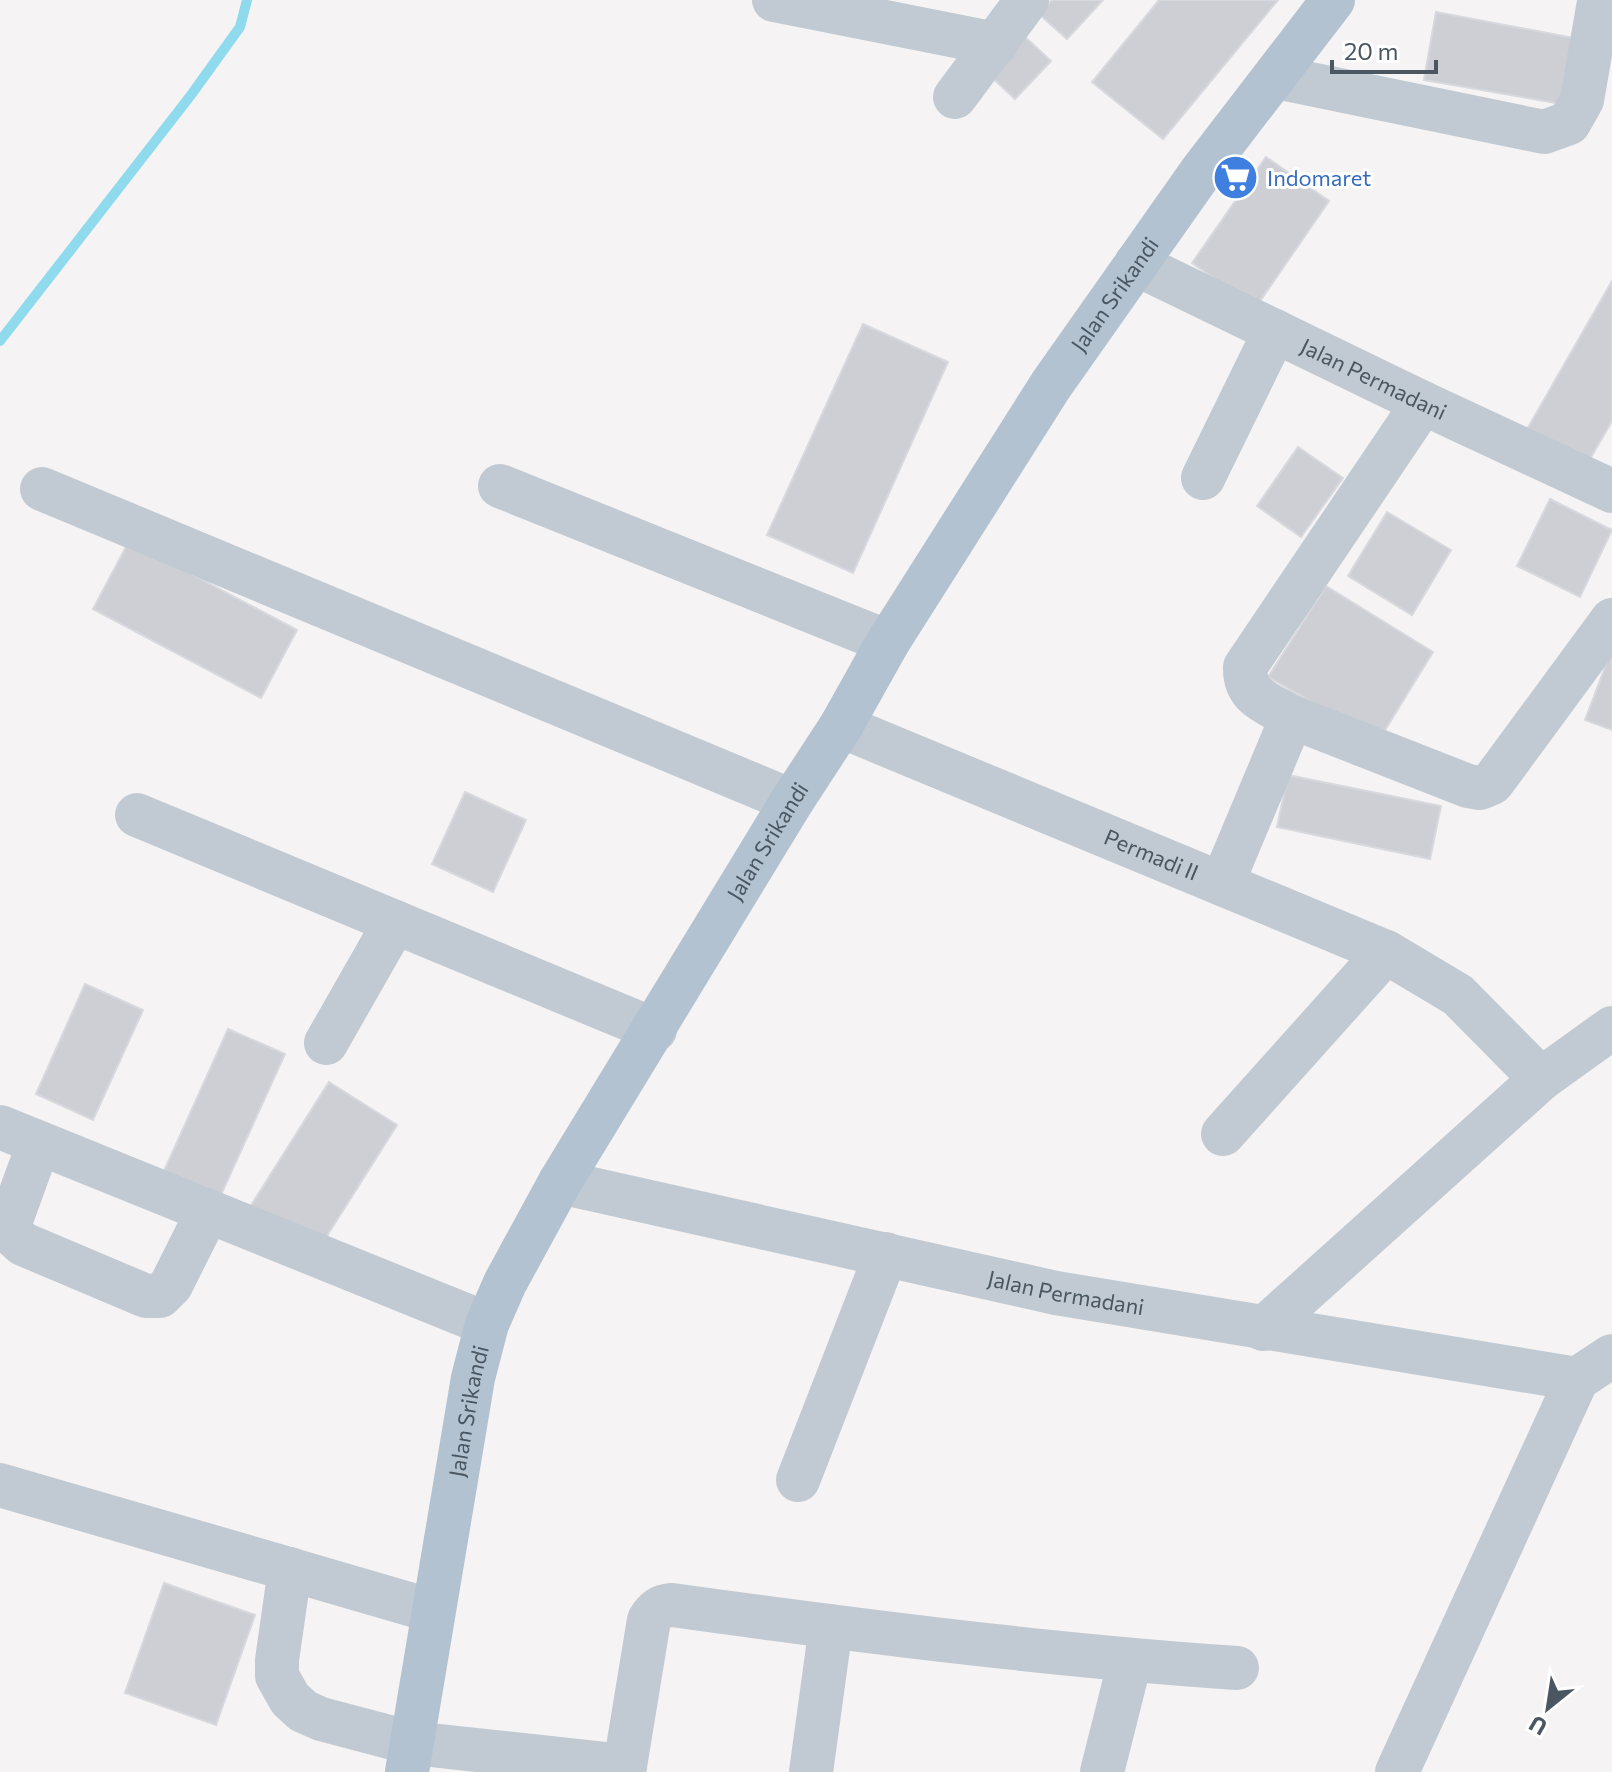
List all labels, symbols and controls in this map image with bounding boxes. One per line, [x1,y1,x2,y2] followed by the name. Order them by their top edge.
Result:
[1332,24,1436,74] scale bar
[1344,36,1398,65] text: 20 m
[1212,154,1260,202] supermarket icon: Indomaret
[1267,164,1371,191] place label: Indomaret
[1065,232,1164,357] street label: Jalan Srikandi
[1296,332,1451,425] street label: Jalan Permadani
[721,777,814,905] street label: Jalan Srikandi
[1100,823,1203,886] street label: Permadi II
[985,1264,1146,1320] street label: Jalan Permadani
[443,1342,494,1479] street label: Jalan Srikandi
[1508,1668,1588,1748] north arrow
[1524,1710,1551,1741] text: U

